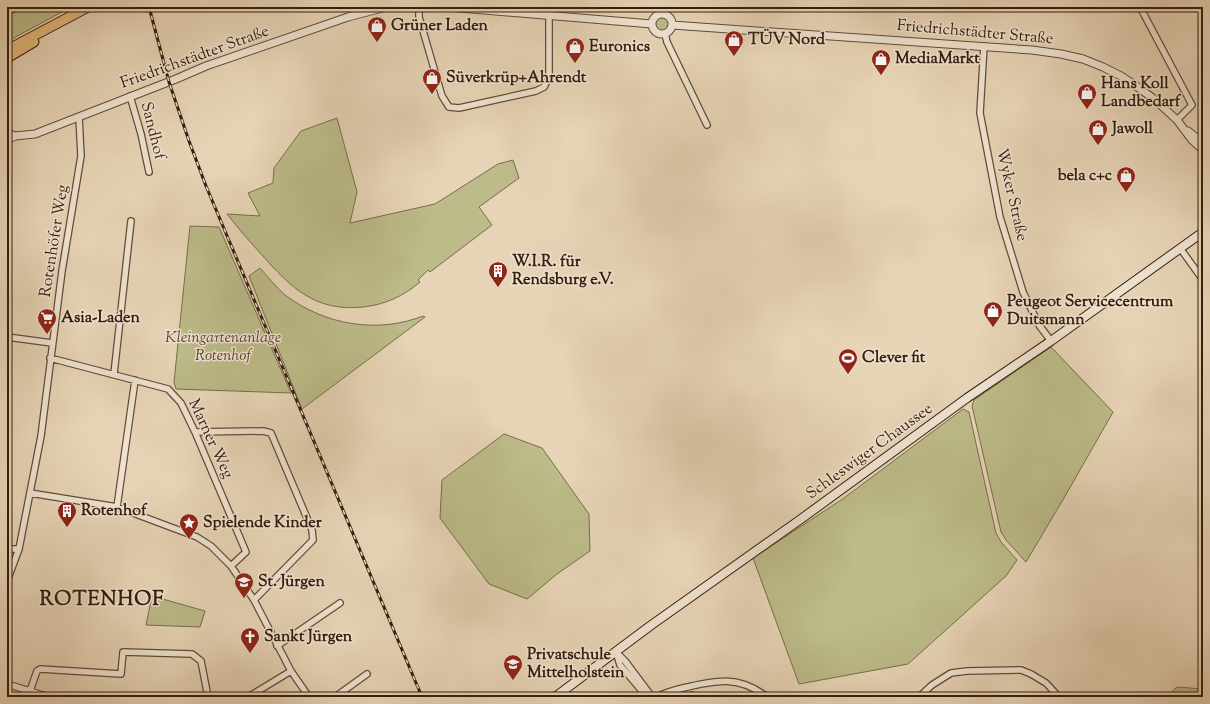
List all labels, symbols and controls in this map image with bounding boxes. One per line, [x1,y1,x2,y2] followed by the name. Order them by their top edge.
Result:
[366,15,388,43] shop icon: Grüner Laden
[391,15,489,38] place label: Grüner Laden
[896,15,1054,51] street label: Friedrichstädter Straße
[117,20,273,96] street label: Friedrichstädter Straße
[748,28,826,52] place label: TÜV Nord
[723,29,745,57] shop icon: TÜV Nord
[564,36,586,64] shop icon: Euronics
[589,36,650,59] place label: Euronics
[870,48,892,76] shop icon: MediaMarkt
[895,48,980,71] place label: MediaMarkt
[421,67,443,95] shop icon: Süverkrüp+Ahrendt
[446,67,587,90] place label: Süverkrüp+Ahrendt
[1101,73,1182,114] place label: Hans Koll Landbedarf
[1076,82,1098,110] shop icon: Hans Koll Landbedarf
[134,100,171,164] street label: Sandhof
[1087,118,1109,146] shop icon: Jawoll
[1110,118,1153,141] place label: Jawoll
[989,146,1033,244] street label: Wyker Straße
[1057,165,1113,188] place label: bela c+c
[1115,165,1137,193] shop icon: bela c+c
[35,183,75,299] street label: Rotenhöfer Weg
[512,251,614,292] place label: W.I.R. für Rendsburg e.V.
[487,260,509,288] building icon: W.I.R. für Rendsburg e.V.
[1007,291,1174,332] place label: Peugeot Servicecentrum Duitsmann
[982,300,1004,328] shop icon: Peugeot Servicecentrum Duitsmann
[36,307,58,335] supermarket icon: Asia-Laden
[61,307,141,330] place label: Asia-Laden
[165,327,281,368] park label: Kleingartenanlage Rotenhof
[837,347,859,375] sports icon: Clever fit
[862,347,926,370] place label: Clever fit
[182,395,239,483] street label: Marner Weg
[802,398,938,506] street label: Schleswiger Chaussee
[56,500,78,528] building icon: Rotenhof
[81,500,148,523] place label: Rotenhof
[178,512,200,540] place icon: Spielende Kinder
[203,512,323,535] place label: Spielende Kinder
[233,571,255,599] school or university icon: St. Jürgen
[258,571,325,594] place label: St. Jürgen
[40,586,164,615] district label: ROTENHOF
[239,626,261,654] church icon: Sankt Jürgen
[264,626,353,649] place label: Sankt Jürgen
[527,644,625,685] place label: Privatschule Mittelholstein
[502,653,524,681] school or university icon: Privatschule Mittelholstein

